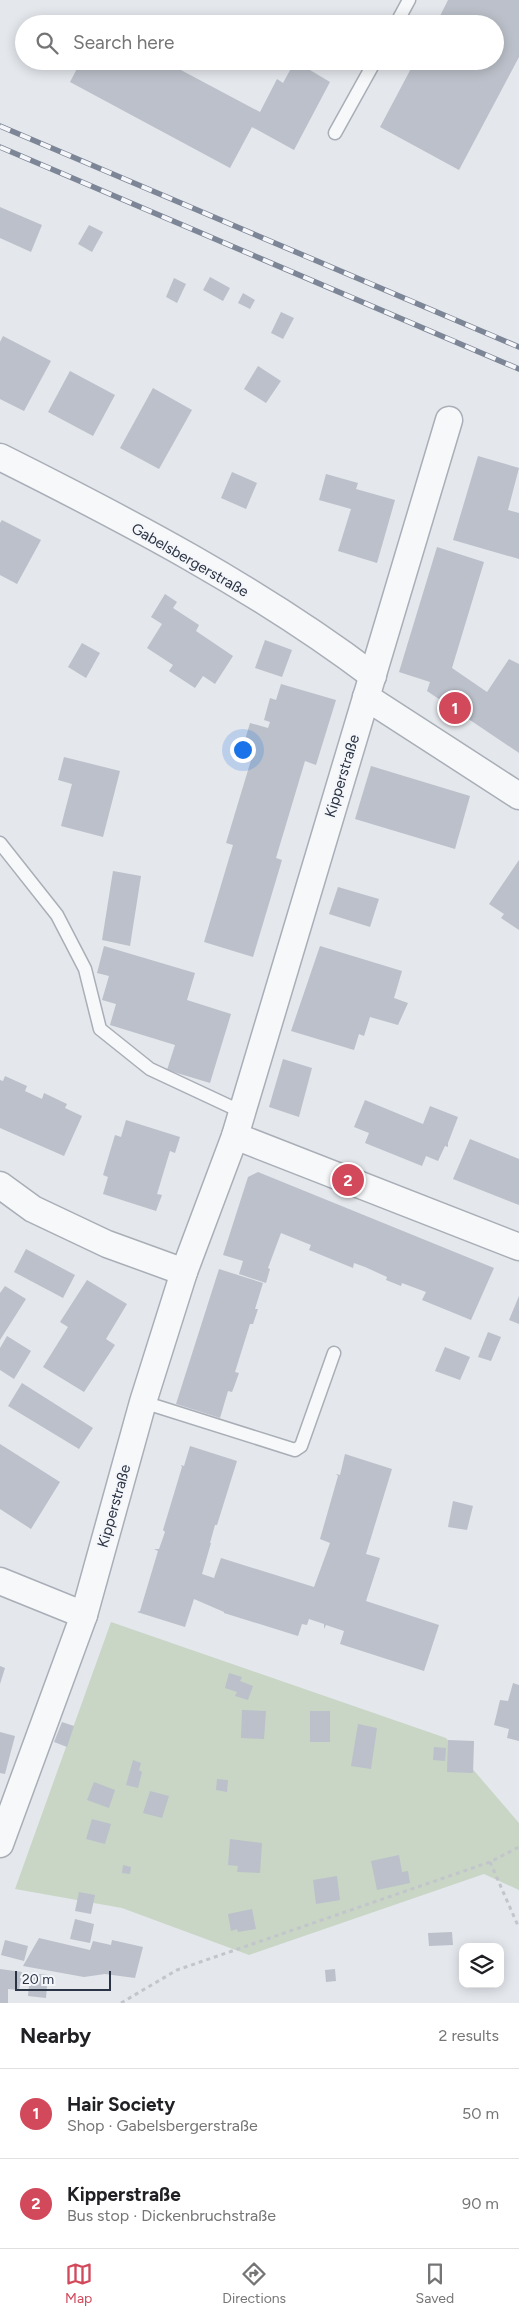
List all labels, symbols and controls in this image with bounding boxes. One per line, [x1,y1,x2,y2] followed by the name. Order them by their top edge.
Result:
[15,15,504,70] search box
[33,29,61,57] icon: search
[73,31,175,54] text: Search here
[128,519,252,601] street label: Gabelsbergerstraße
[439,689,471,727] pin: 1
[321,732,363,820] street label: Kipperstraße
[230,737,256,763] your location
[332,1161,364,1199] pin: 2
[94,1462,134,1550] street label: Kipperstraße
[459,1943,504,1988] map controls
[459,1943,504,1988] button: layers
[15,1968,111,1991] scale bar
[22,1971,54,1988] text: 20 m
[20,2023,91,2048] text: Nearby
[439,2026,499,2045] text: 2 results
[67,2093,175,2116] text: Hair Society
[33,2104,39,2123] text: 1
[462,2104,499,2123] text: 50 m
[67,2116,258,2135] text: Shop · Gabelsbergerstraße
[67,2183,181,2206] text: Kipperstraße
[31,2194,41,2213] text: 2
[462,2194,499,2213] text: 90 m
[67,2206,276,2225] text: Bus stop · Dickenbruchstraße
[65,2260,93,2307] tab: Map
[222,2260,286,2307] tab: Directions
[416,2260,454,2307] tab: Saved

